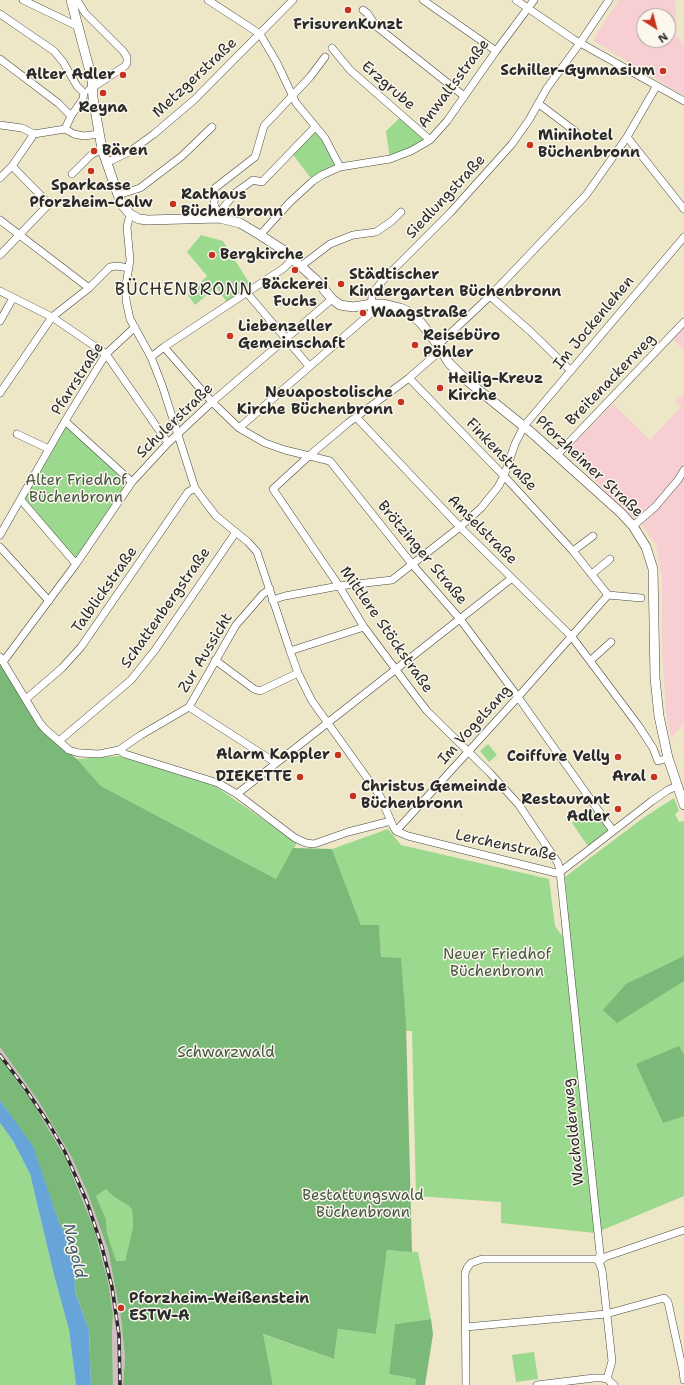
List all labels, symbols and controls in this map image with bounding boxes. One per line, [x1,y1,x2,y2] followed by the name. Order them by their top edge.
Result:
[343,5,353,15] marker: FrisurenKunzt
[636,8,676,48] north arrow
[293,16,403,34] place label: FrisurenKunzt
[655,29,671,46] text: N
[149,34,241,122] street label: Metzgerstraße
[415,36,493,132] street label: Anwaltsstraße
[357,58,419,114] street label: Erzgrube
[500,62,655,80] place label: Schiller-Gymnasium
[26,66,115,84] place label: Alter Adler
[658,66,668,76] marker: Schiller-Gymnasium
[118,70,128,80] marker: Alter Adler
[98,88,108,98] marker: Reyna
[79,99,127,117] place label: Reyna
[538,127,640,162] place label: Minihotel Büchenbronn
[525,140,535,150] marker: Minihotel Büchenbronn
[102,142,148,160] place label: Bären
[89,146,99,156] marker: Bären
[402,151,490,243] street label: Siedlungstraße
[86,166,96,176] marker: Sparkasse Pforzheim-Calw
[29,177,153,212] place label: Sparkasse Pforzheim-Calw
[181,186,283,221] place label: Rathaus Büchenbronn
[168,199,178,209] marker: Rathaus Büchenbronn
[220,246,304,264] place label: Bergkirche
[207,250,217,260] marker: Bergkirche
[290,265,300,275] marker: Bäckerei Fuchs
[349,266,561,301] place label: Städtischer Kindergarten Büchenbronn
[550,273,638,373] street label: Im Jockenlehen
[262,276,328,311] place label: Bäckerei Fuchs
[336,279,346,289] marker: Städtischer Kindergarten Büchenbronn
[115,281,253,301] district label: BÜCHENBRONN
[371,304,468,322] place label: Waagstraße
[358,308,368,318] marker: Waagstraße
[238,318,345,353] place label: Liebenzeller Gemeinschaft
[423,327,500,362] place label: Reisebüro Pöhler
[562,330,660,430] street label: Breitenackerweg
[225,331,235,341] marker: Liebenzeller Gemeinschaft
[48,339,108,419] street label: Pfarrstraße
[410,340,420,350] marker: Reisebüro Pöhler
[448,370,543,405] place label: Heilig-Kreuz Kirche
[133,380,217,462] street label: Schulerstraße
[435,383,445,393] marker: Heilig-Kreuz Kirche
[237,384,393,419] place label: Neuapostolische Kirche Büchenbronn
[396,397,406,407] marker: Neuapostolische Kirche Büchenbronn
[531,412,647,522] street label: Pforzheimer Straße
[462,415,540,495] street label: Finkenstraße
[25,472,127,507] park label: Alter Friedhof Büchenbronn
[443,491,521,569] street label: Amselstraße
[373,497,471,609] street label: Brötzinger Straße
[69,543,141,637] street label: Talblickstraße
[118,544,214,672] street label: Schattenbergstraße
[336,563,436,697] street label: Mittlere Stöckstraße
[175,610,237,696] street label: Zur Aussicht
[435,682,515,768] street label: Im Vogelsang
[216,746,330,764] place label: Alarm Kappler
[507,748,610,766] place label: Coiffure Velly
[333,750,343,760] marker: Alarm Kappler
[613,752,623,762] marker: Coiffure Velly
[215,768,292,786] place label: DIEKETTE
[612,768,646,786] place label: Aral
[295,772,305,782] marker: DIEKETTE
[649,772,659,782] marker: Aral
[361,778,507,813] place label: Christus Gemeinde Büchenbronn
[348,791,358,801] marker: Christus Gemeinde Büchenbronn
[521,791,610,826] place label: Restaurant Adler
[613,804,623,814] marker: Restaurant Adler
[454,826,558,866] street label: Lerchenstraße
[443,946,551,981] park label: Neuer Friedhof Büchenbronn
[177,1044,275,1062] park label: Schwarzwald
[559,1078,589,1186] street label: Wacholderweg
[302,1187,424,1222] park label: Bestattungswald Büchenbronn
[58,1221,90,1281] water label: Nagold
[129,1290,309,1325] place label: Pforzheim-Weißenstein ESTW-A
[116,1303,126,1313] marker: Pforzheim-Weißenstein ESTW-A

